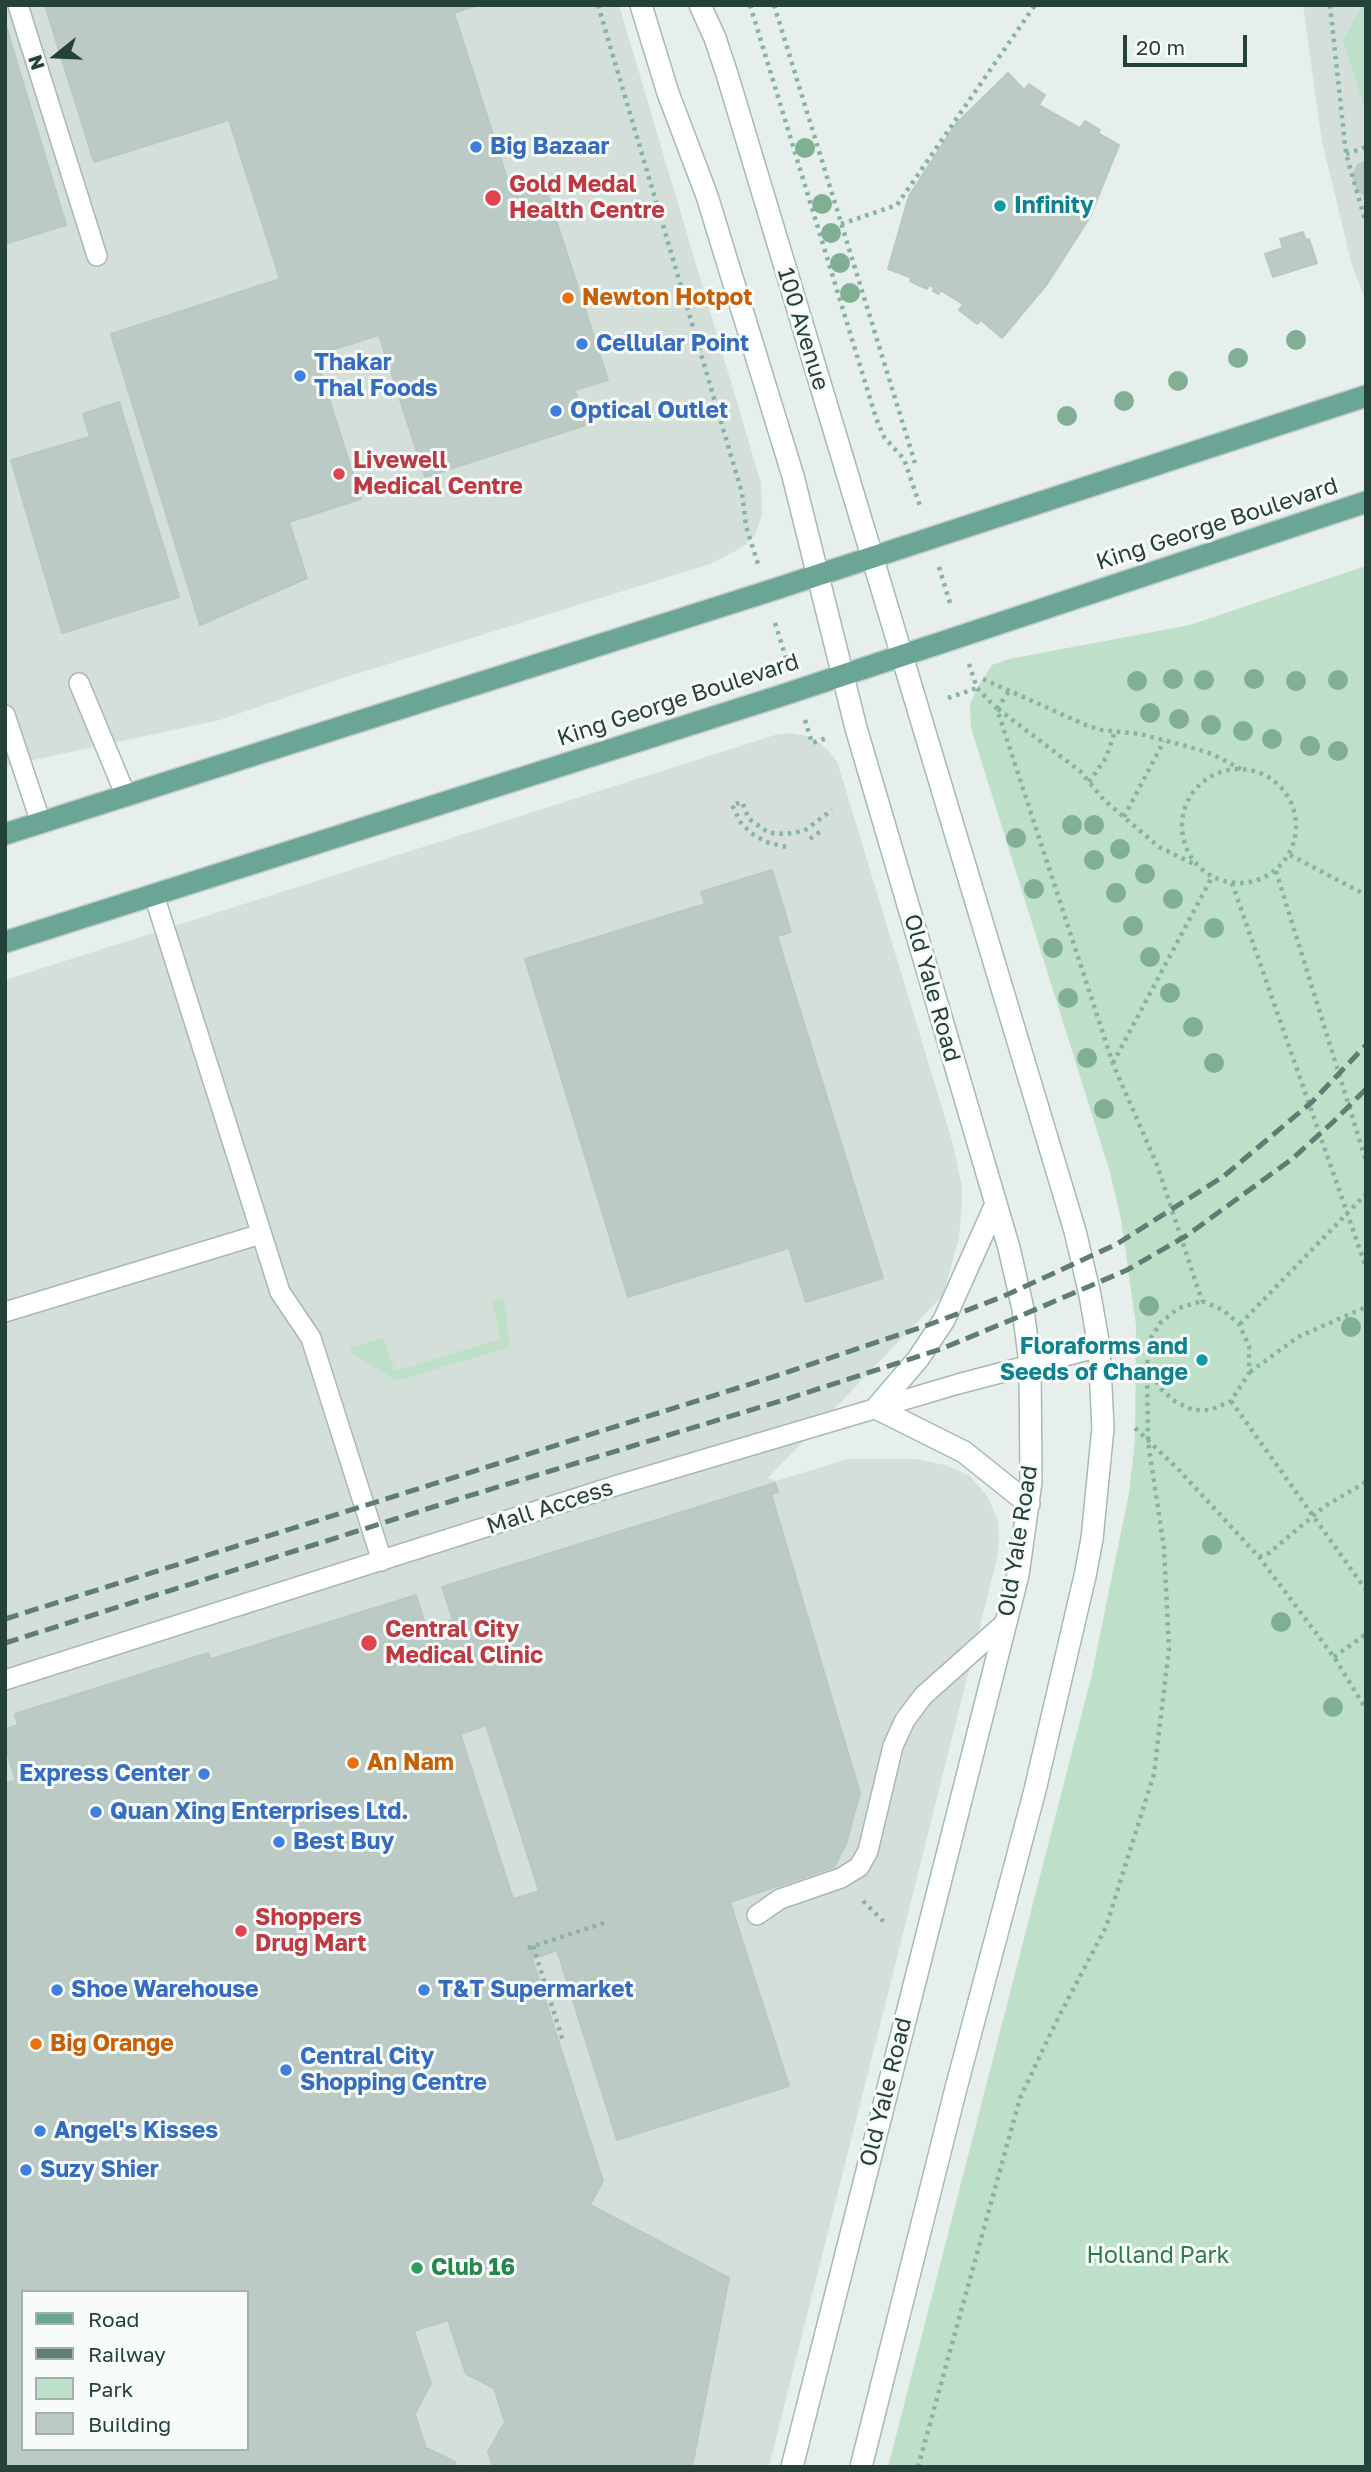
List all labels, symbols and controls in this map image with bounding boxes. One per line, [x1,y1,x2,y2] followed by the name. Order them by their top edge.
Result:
[21,21,91,91] north arrow
[1126,21,1250,65] scale bar
[1136,34,1185,60] text: 20 m
[22,52,49,73] text: N
[490,133,609,161] place label: Big Bazaar
[468,139,484,155] marker: Big Bazaar
[509,171,665,225] place label: Gold Medal Health Centre
[483,188,503,208] marker: Gold Medal Health Centre
[1014,192,1094,220] place label: Infinity
[992,198,1008,214] marker: Infinity
[771,264,835,394] street label: 100 Avenue
[582,284,752,312] place label: Newton Hotpot
[560,290,576,306] marker: Newton Hotpot
[596,330,749,358] place label: Cellular Point
[574,336,590,352] marker: Cellular Point
[314,349,438,403] place label: Thakar Thal Foods
[292,368,308,384] marker: Thakar Thal Foods
[570,397,728,425] place label: Optical Outlet
[548,403,564,419] marker: Optical Outlet
[353,447,523,501] place label: Livewell Medical Centre
[331,466,347,482] marker: Livewell Medical Centre
[1093,472,1341,576] street label: King George Boulevard
[554,648,802,752] street label: King George Boulevard
[898,911,966,1065] street label: Old Yale Road
[1000,1333,1188,1387] place label: Floraforms and Seeds of Change
[1194,1352,1210,1368] marker: Floraforms and Seeds of Change
[992,1464,1044,1618] street label: Old Yale Road
[483,1474,617,1540] street label: Mall Access
[385,1616,543,1670] place label: Central City Medical Clinic
[359,1633,379,1653] marker: Central City Medical Clinic
[367,1749,454,1777] place label: An Nam
[345,1755,361,1771] marker: An Nam
[19,1760,190,1788] place label: Express Center
[196,1766,212,1782] marker: Express Center
[110,1798,409,1826] place label: Quan Xing Enterprises Ltd.
[88,1804,104,1820] marker: Quan Xing Enterprises Ltd.
[293,1828,394,1856] place label: Best Buy
[271,1834,287,1850] marker: Best Buy
[255,1904,366,1958] place label: Shoppers Drug Mart
[233,1923,249,1939] marker: Shoppers Drug Mart
[71,1976,259,2004] place label: Shoe Warehouse
[438,1976,634,2004] place label: T&T Supermarket
[49,1982,65,1998] marker: Shoe Warehouse
[416,1982,432,1998] marker: T&T Supermarket
[854,2015,918,2169] street label: Old Yale Road
[50,2030,174,2058] place label: Big Orange
[28,2036,44,2052] marker: Big Orange
[300,2043,487,2097] place label: Central City Shopping Centre
[278,2062,294,2078] marker: Central City Shopping Centre
[54,2117,218,2145] place label: Angel's Kisses
[32,2123,48,2139] marker: Angel's Kisses
[40,2156,159,2184] place label: Suzy Shier
[18,2162,34,2178] marker: Suzy Shier
[1087,2242,1229,2270] park label: Holland Park
[431,2254,515,2282] place label: Club 16
[409,2260,425,2276] marker: Club 16
[21,2290,248,2451] legend
[88,2306,139,2332] text: Road
[88,2341,166,2367] text: Railway
[88,2376,133,2402] text: Park
[88,2411,171,2437] text: Building

